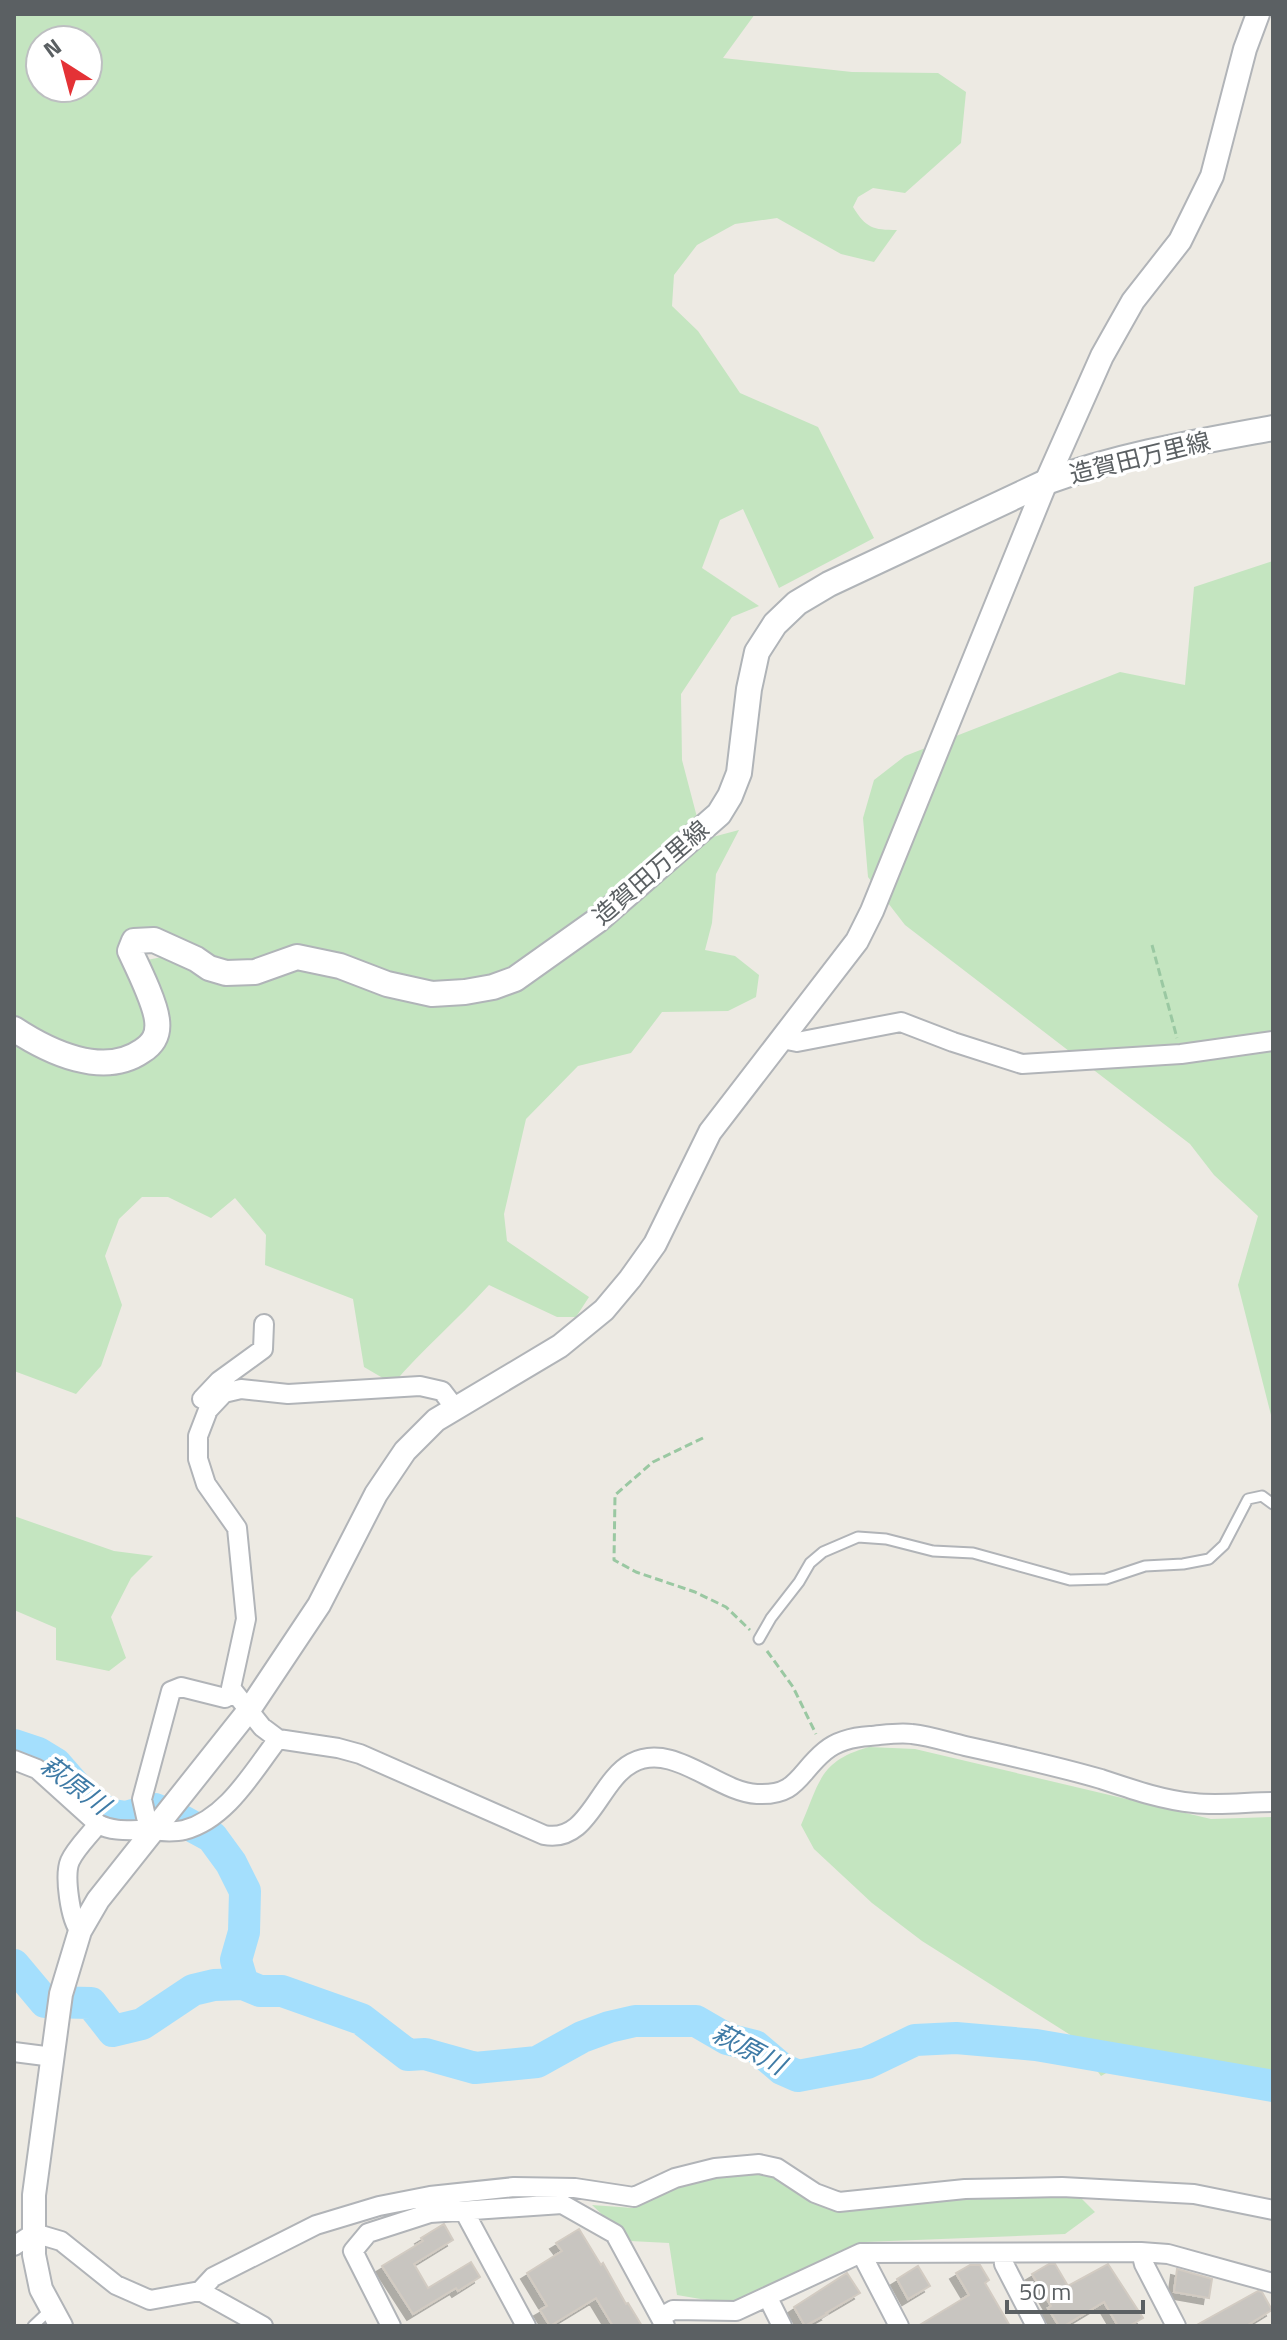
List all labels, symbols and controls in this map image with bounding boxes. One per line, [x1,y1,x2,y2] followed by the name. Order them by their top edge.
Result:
[24,24,104,104] north arrow
[36,30,68,66] text: N
[1066,422,1214,492] street label: 造賀田万里線
[584,811,716,933] street label: 造賀田万里線
[32,1746,121,1825] water label: 萩原川
[706,2013,795,2085] water label: 萩原川
[1007,2264,1143,2314] scale bar
[1019,2273,1071,2309] text: 50 m

